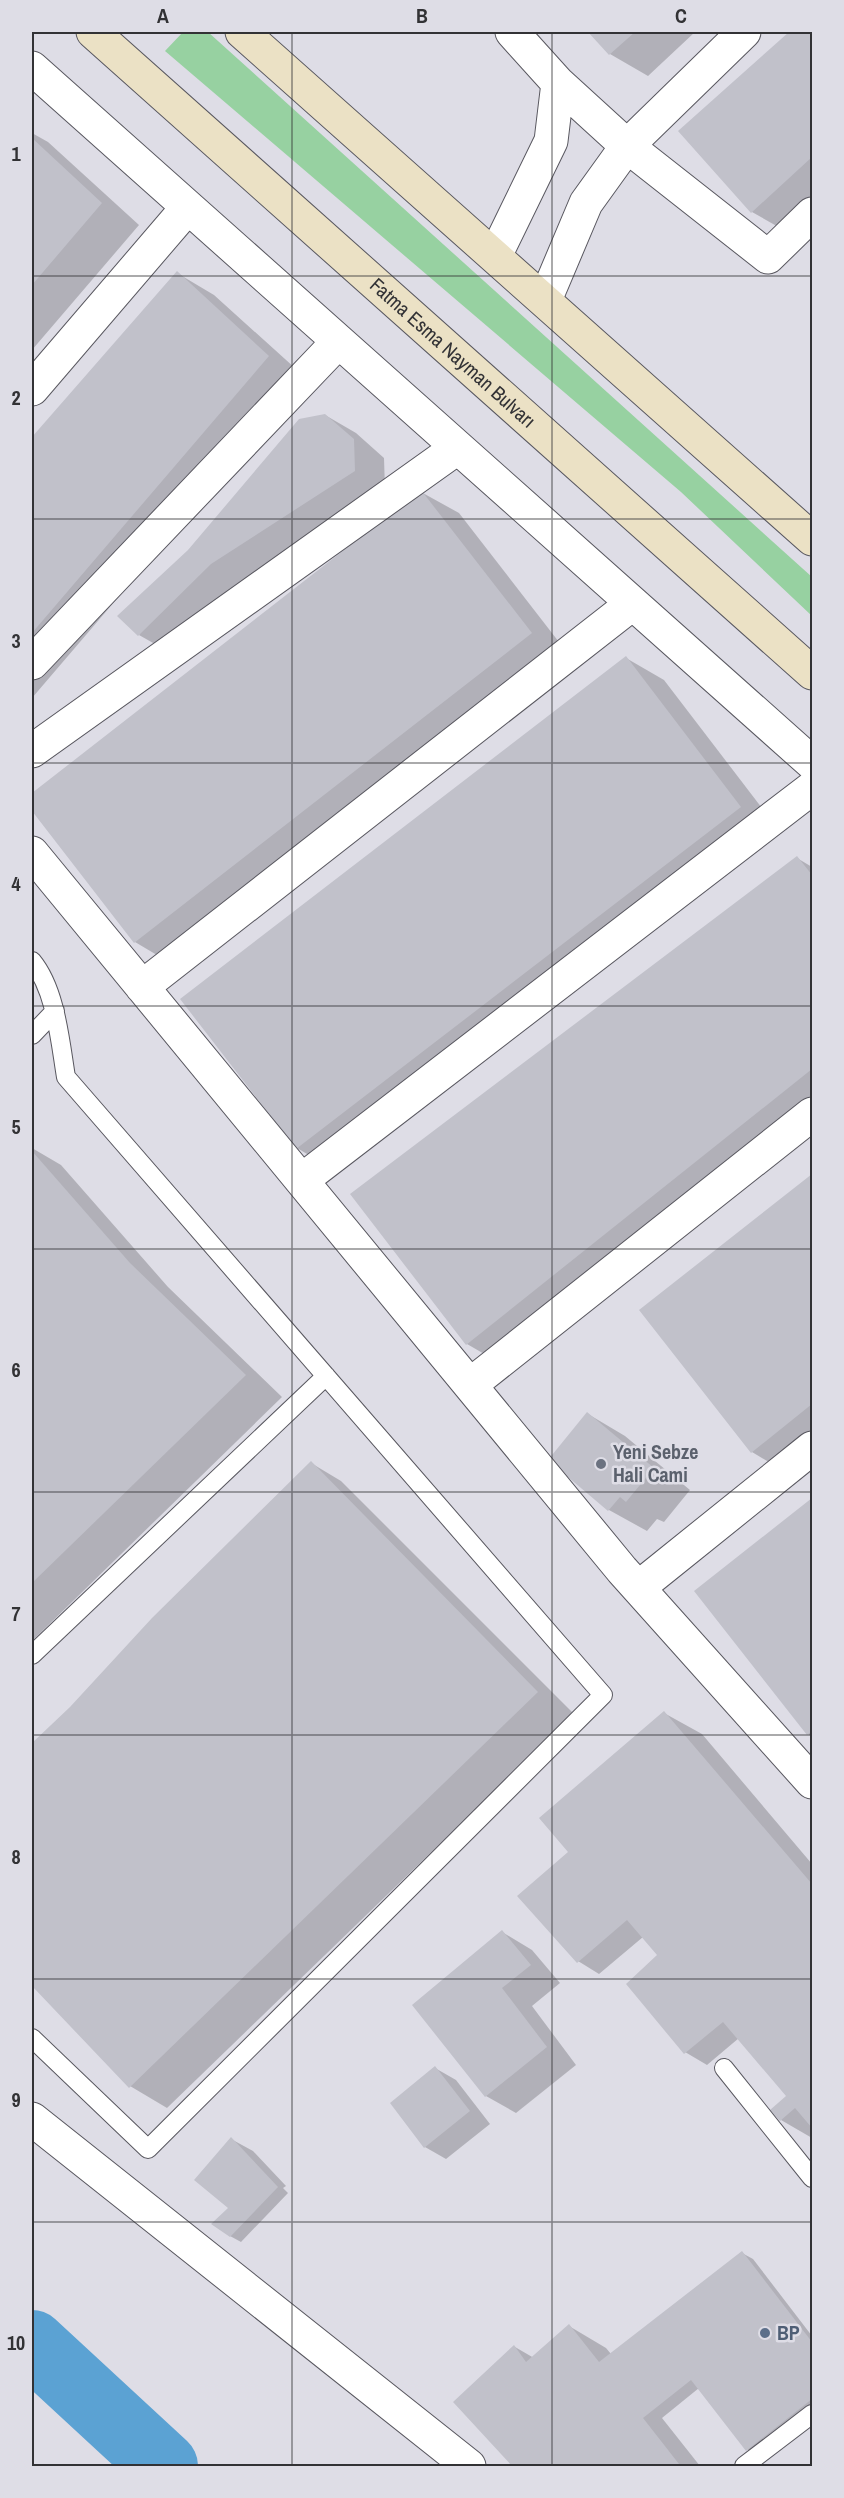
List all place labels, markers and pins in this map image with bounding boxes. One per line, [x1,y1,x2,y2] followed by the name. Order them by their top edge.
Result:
[613,1438,698,1488] place label: Yeni Sebze Hali Cami
[594,1457,608,1471] marker: Yeni Sebze Hali Cami
[777,2319,800,2346] place label: BP
[758,2326,772,2340] marker: BP

